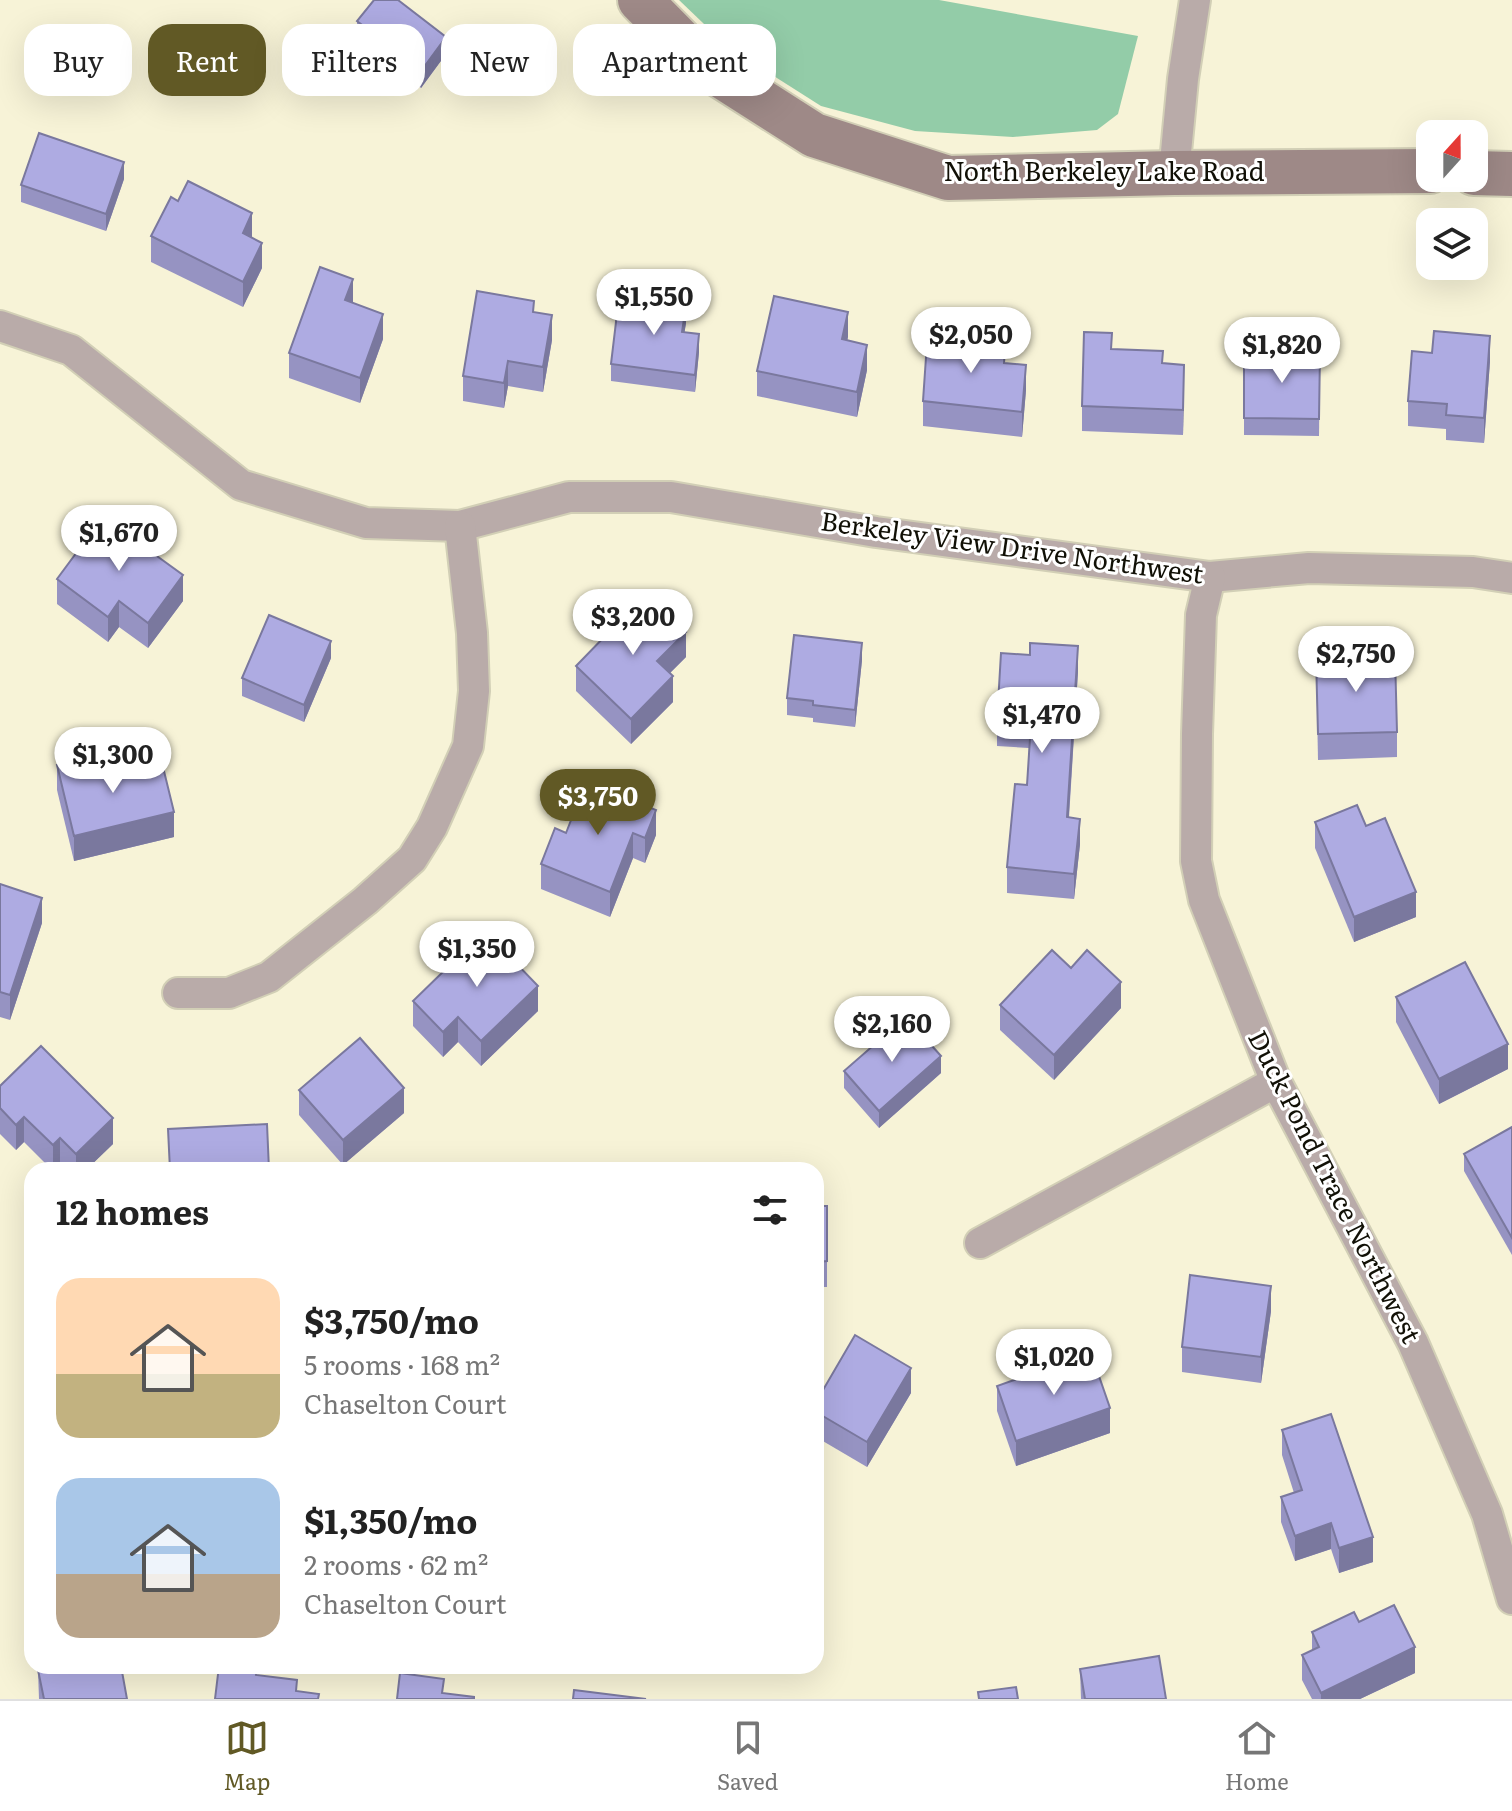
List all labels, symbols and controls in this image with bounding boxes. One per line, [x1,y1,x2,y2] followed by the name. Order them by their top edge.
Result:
[24,24,132,96] chip: Buy
[148,24,266,96] chip: Rent
[282,24,425,96] chip: Filters
[441,24,557,96] chip: New
[573,24,776,96] chip: Apartment
[1416,120,1488,192] north arrow
[1416,120,1488,280] map controls
[943,150,1265,189] street label: North Berkeley Lake Road
[1416,208,1488,280] button: layers
[589,269,719,337] pin: $1,550
[614,275,694,314] text: $1,550
[906,307,1036,375] pin: $2,050
[929,313,1013,352] text: $2,050
[1217,317,1347,385] pin: $1,820
[1242,323,1322,362] text: $1,820
[819,499,1207,592] street label: Berkeley View Drive Northwest
[54,505,184,573] pin: $1,670
[79,511,159,550] text: $1,670
[568,589,698,657] pin: $3,200
[591,595,675,634] text: $3,200
[1291,626,1421,694] pin: $2,750
[1316,632,1396,671] text: $2,750
[977,687,1107,755] pin: $1,470
[1003,693,1081,732] text: $1,470
[48,727,178,795] pin: $1,300
[72,733,154,772] text: $1,300
[533,769,663,837] pin: $3,750
[558,775,638,814] text: $3,750
[412,921,542,989] pin: $1,350
[437,927,517,966] text: $1,350
[827,996,957,1064] pin: $2,160
[852,1002,932,1041] text: $2,160
[1240,1023,1433,1350] street label: Duck Pond Trace Northwest
[56,1185,209,1235] text: 12 homes
[748,1188,792,1232] icon: filters
[304,1294,479,1344] text: $3,750/mo
[120,1310,216,1406] icon: home
[989,1329,1119,1397] pin: $1,020
[1014,1335,1094,1374] text: $1,020
[304,1344,500,1383] text: 5 rooms · 168 m²
[304,1383,507,1422] text: Chaselton Court
[304,1494,478,1544] text: $1,350/mo
[120,1510,216,1606] icon: home
[304,1544,488,1583] text: 2 rooms · 62 m²
[304,1583,507,1622] text: Chaselton Court
[223,1716,270,1797] tab: Map
[717,1716,778,1797] tab: Saved
[1225,1716,1289,1797] tab: Home

